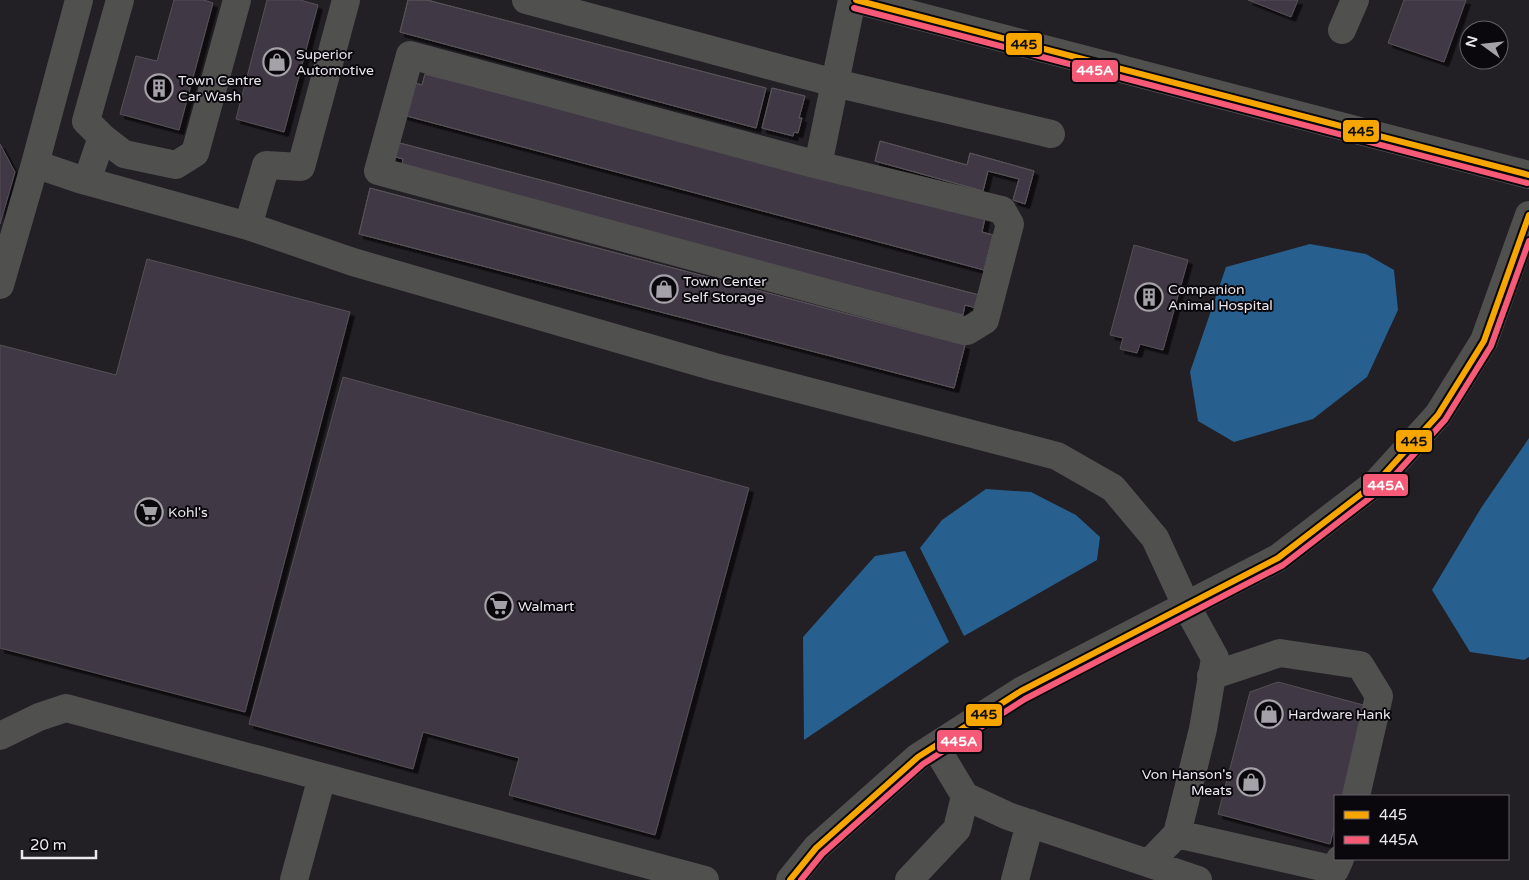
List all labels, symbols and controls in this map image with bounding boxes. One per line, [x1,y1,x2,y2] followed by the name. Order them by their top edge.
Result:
[1459,20,1509,70] north arrow
[1005,32,1043,56] line badge: 445
[1462,34,1482,49] text: N
[1011,36,1037,53] text: 445
[296,46,374,79] place label: Superior Automotive
[262,47,292,77] shop icon: Superior Automotive
[1071,59,1119,83] line badge: 445A
[1077,62,1114,79] text: 445A
[178,72,262,105] place label: Town Centre Car Wash
[144,73,174,103] building icon: Town Centre Car Wash
[1342,119,1380,143] line badge: 445
[1348,123,1374,140] text: 445
[683,273,767,306] place label: Town Center Self Storage
[649,274,679,304] shop icon: Town Center Self Storage
[1168,281,1273,314] place label: Companion Animal Hospital
[1134,282,1164,312] building icon: Companion Animal Hospital
[1395,429,1433,453] line badge: 445
[1401,433,1427,450] text: 445
[1362,473,1409,497] line badge: 445A
[1368,477,1405,494] text: 445A
[134,497,164,527] supermarket icon: Kohl's
[168,504,208,521] place label: Kohl's
[484,591,514,621] supermarket icon: Walmart
[518,598,575,615] place label: Walmart
[1254,699,1284,729] shop icon: Hardware Hank
[965,703,1003,727] line badge: 445
[971,706,997,723] text: 445
[1288,706,1391,723] place label: Hardware Hank
[936,729,983,753] line badge: 445A
[941,733,978,750] text: 445A
[1142,766,1232,799] place label: Von Hanson's Meats
[1236,767,1266,797] shop icon: Von Hanson's Meats
[1334,795,1509,860] legend
[1379,806,1407,824] text: 445
[22,828,96,860] scale bar
[1379,831,1418,849] text: 445A
[30,836,67,854] text: 20 m

